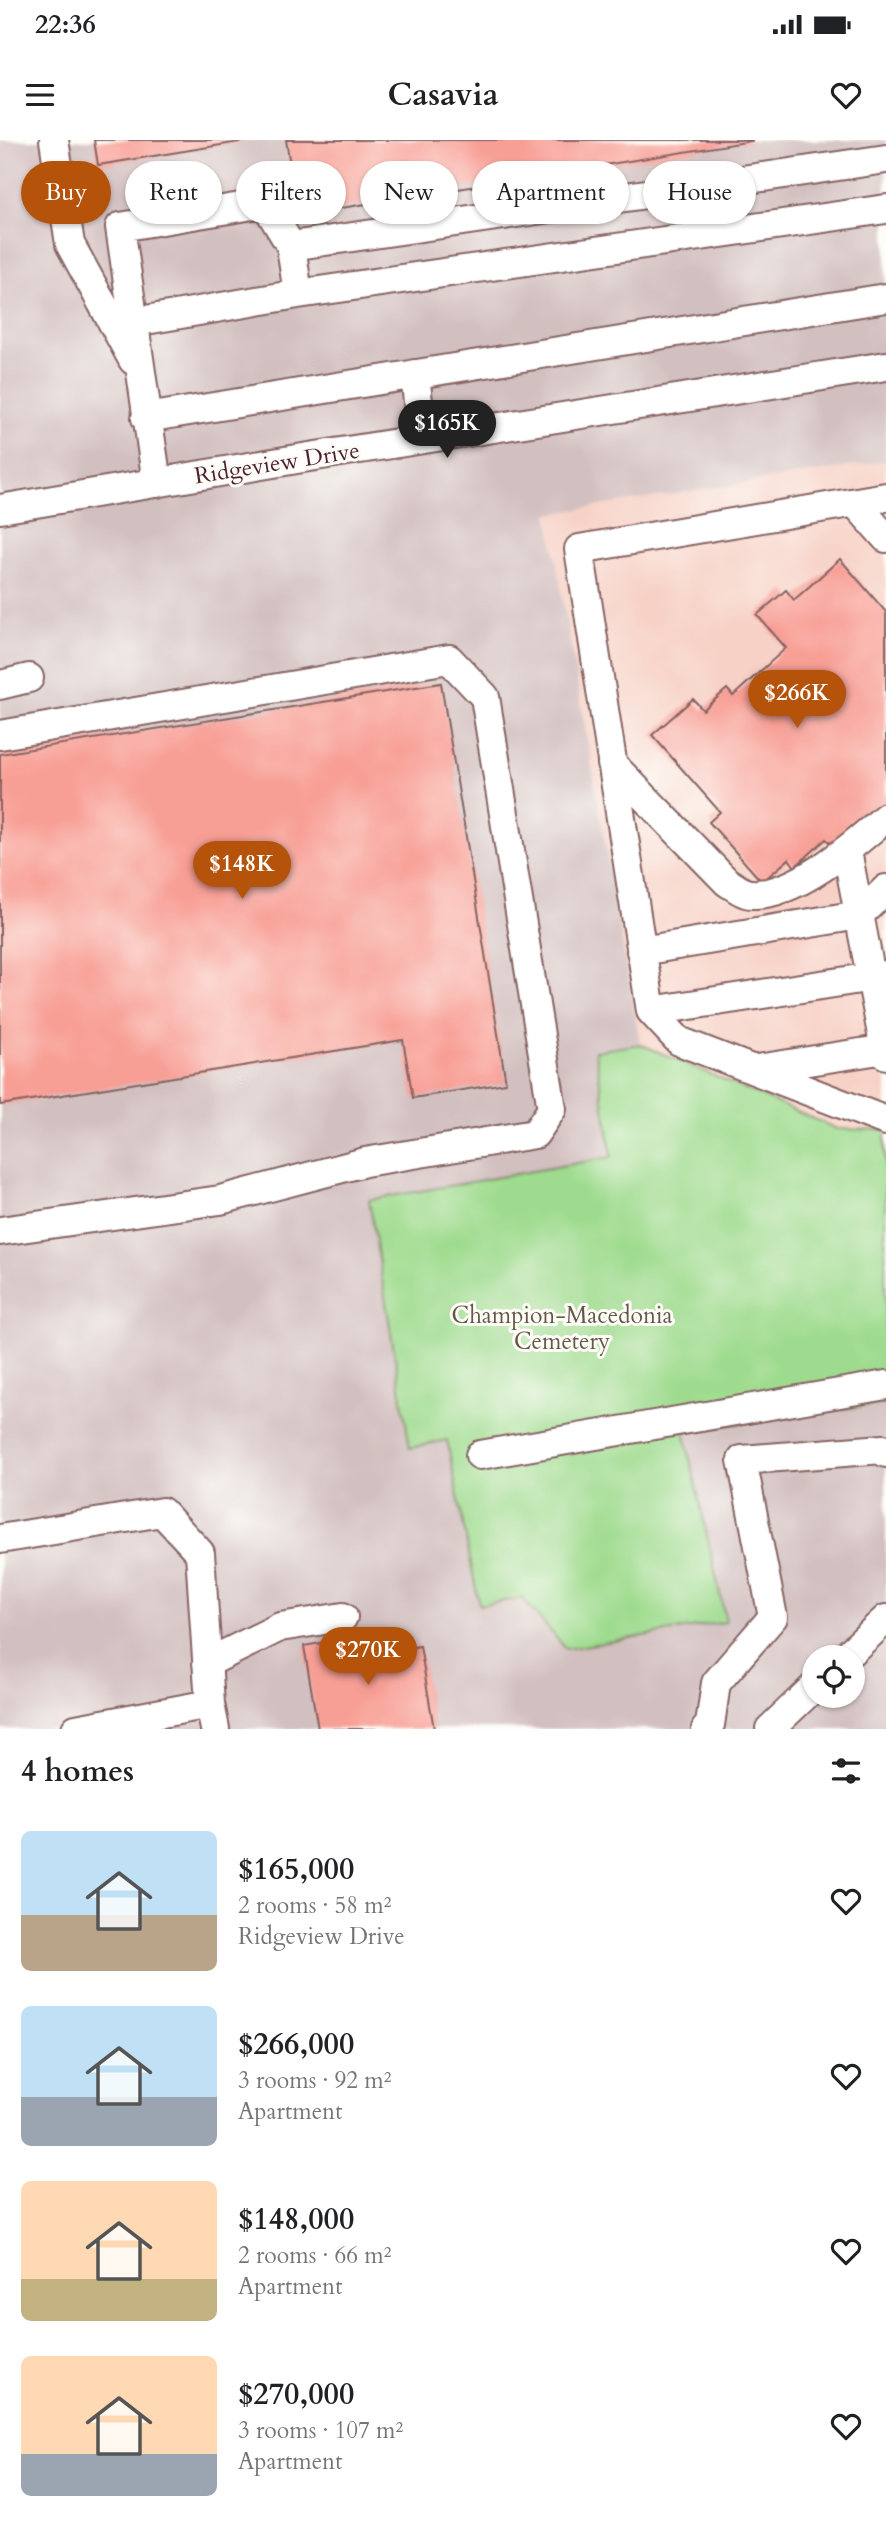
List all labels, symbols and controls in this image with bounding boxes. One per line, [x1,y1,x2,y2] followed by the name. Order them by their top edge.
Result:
[35,7,96,42] text: 22:36
[387,73,499,117] text: Casavia
[21,76,59,114] icon: menu
[827,76,865,114] icon: heart
[21,161,111,224] chip: Buy
[125,161,222,224] chip: Rent
[236,161,346,224] chip: Filters
[360,161,458,224] chip: New
[472,161,629,224] chip: Apartment
[643,161,756,224] chip: House
[398,400,496,460] pin: $165K
[414,407,480,438] text: $165K
[192,435,362,491] street label: Ridgeview Drive
[748,670,846,730] pin: $266K
[764,677,830,708] text: $266K
[193,842,291,901] pin: $148K
[209,848,275,879] text: $148K
[452,1300,672,1357] park label: Champion-Macedonia Cemetery
[319,1628,417,1687] pin: $270K
[335,1634,401,1665] text: $270K
[802,1645,865,1708] map controls
[802,1645,865,1708] button: locate
[21,1751,134,1792] text: 4 homes
[827,1752,865,1790] icon: filters
[238,1849,354,1890] text: $165,000
[77,1859,161,1943] icon: home
[827,1882,865,1920] icon: heart
[238,1890,391,1921] text: 2 rooms · 58 m²
[238,1921,405,1952] text: Ridgeview Drive
[238,2024,354,2065] text: $266,000
[77,2034,161,2118] icon: home
[827,2057,865,2095] icon: heart
[238,2065,391,2096] text: 3 rooms · 92 m²
[238,2096,342,2127] text: Apartment
[238,2199,354,2240] text: $148,000
[77,2209,161,2293] icon: home
[827,2232,865,2270] icon: heart
[238,2240,391,2271] text: 2 rooms · 66 m²
[238,2271,342,2302] text: Apartment
[238,2374,354,2415] text: $270,000
[77,2384,161,2468] icon: home
[827,2407,865,2445] icon: heart
[238,2415,403,2446] text: 3 rooms · 107 m²
[238,2446,342,2477] text: Apartment

